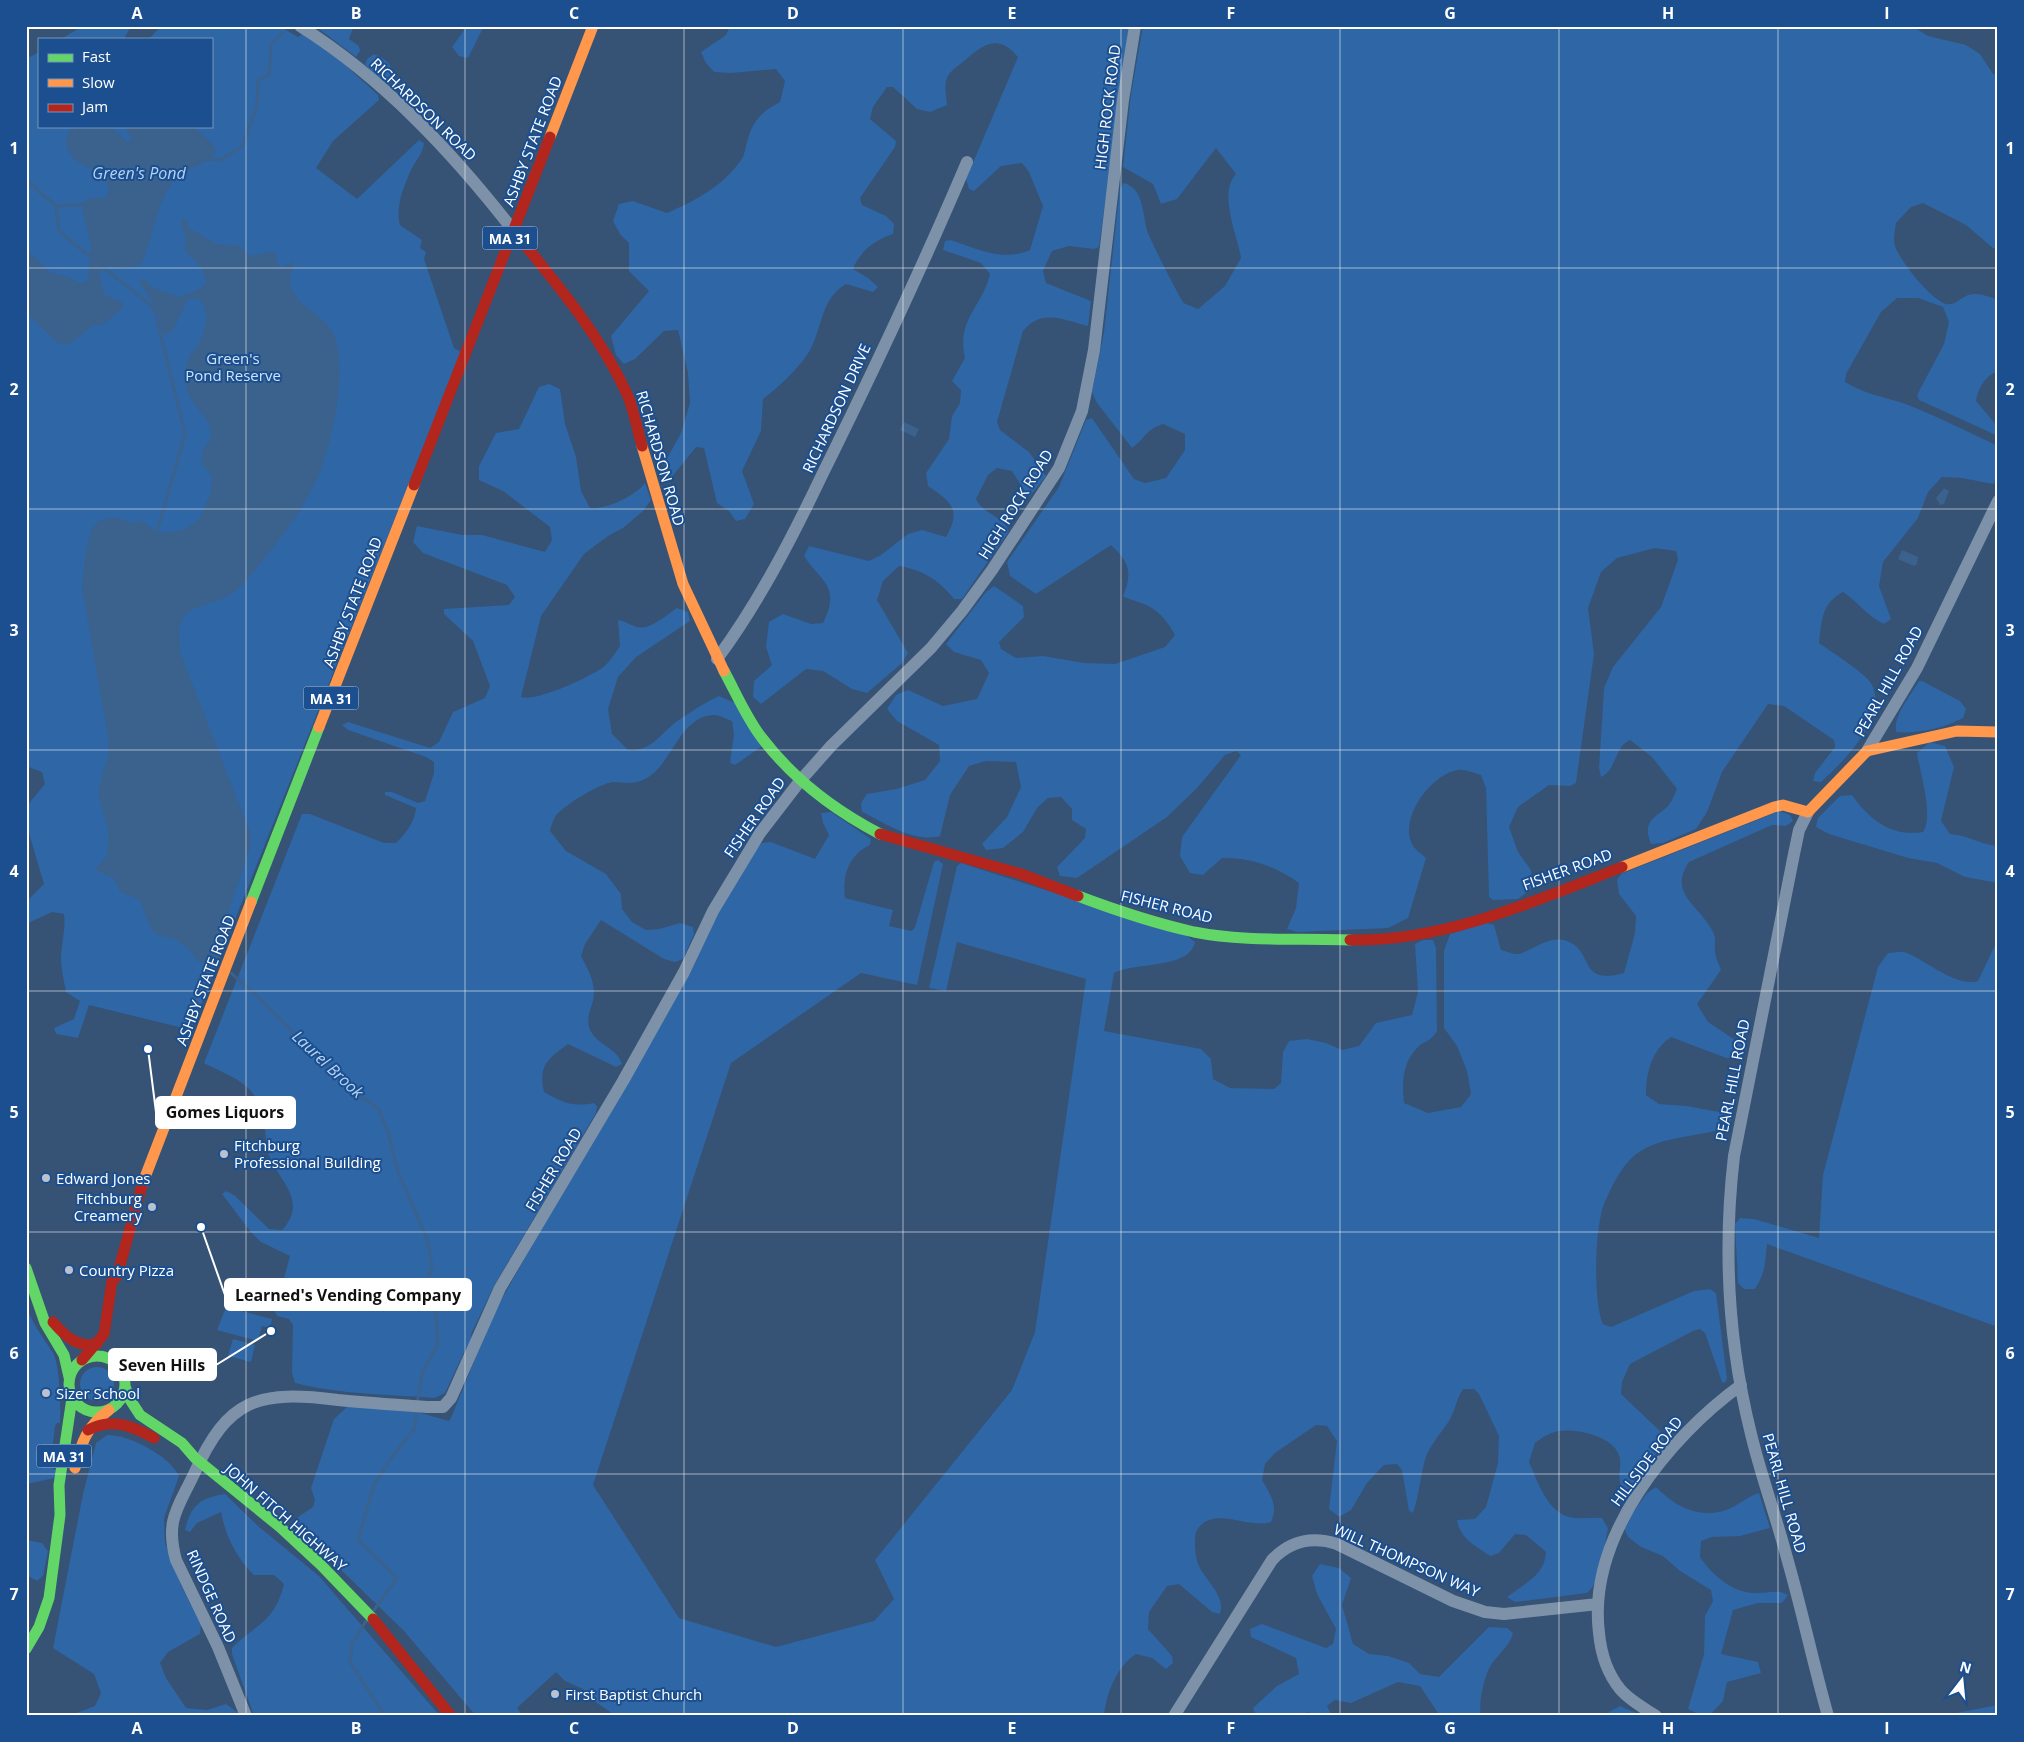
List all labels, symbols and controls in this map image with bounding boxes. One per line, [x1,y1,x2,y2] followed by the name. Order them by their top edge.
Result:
[131,2,143,24] text: A
[351,2,361,24] text: B
[569,2,579,24] text: C
[787,2,799,24] text: D
[1008,2,1017,24] text: E
[1227,2,1235,24] text: F
[1444,2,1456,24] text: G
[1662,2,1674,24] text: H
[1884,2,1890,24] text: I
[38,38,212,128] legend
[1089,43,1125,171] street label: HIGH ROCK ROAD
[82,46,111,66] text: Fast
[367,53,481,165] street label: RICHARDSON ROAD
[82,72,115,92] text: Slow
[498,73,566,209] street label: ASHBY STATE ROAD
[80,96,108,116] text: Jam
[9,137,19,159] text: 1
[2005,137,2015,159] text: 1
[92,162,186,184] water label: Green's Pond
[482,227,538,250] road number: MA 31
[797,340,875,476] street label: RICHARDSON DRIVE
[185,348,281,385] park label: Green's Pond Reserve
[9,378,19,400] text: 2
[2005,378,2015,400] text: 2
[632,388,690,528] street label: RICHARDSON ROAD
[973,445,1057,563] street label: HIGH ROCK ROAD
[318,534,386,670] street label: ASHBY STATE ROAD
[9,619,19,641] text: 3
[2005,619,2015,641] text: 3
[1849,622,1927,740] street label: PEARL HILL ROAD
[304,686,358,710] road number: MA 31
[719,773,789,861] street label: FISHER ROAD
[1519,844,1615,894] street label: FISHER ROAD
[9,860,19,882] text: 4
[2005,860,2015,882] text: 4
[1119,885,1215,927] street label: FISHER ROAD
[171,912,239,1048] street label: ASHBY STATE ROAD
[1710,1017,1754,1143] street label: PEARL HILL ROAD
[288,1025,369,1104] water label: Laurel Brook
[156,1097,295,1128] callout: Gomes Liquors
[9,1101,19,1123] text: 5
[166,1101,284,1123] text: Gomes Liquors
[2005,1101,2015,1123] text: 5
[520,1124,586,1214] street label: FISHER ROAD
[234,1135,381,1172] place label: Fitchburg Professional Building
[218,1148,230,1160] marker: Fitchburg Professional Building
[56,1168,151,1188] place label: Edward Jones
[40,1172,52,1184] marker: Edward Jones
[74,1188,142,1225] place label: Fitchburg Creamery
[146,1201,158,1213] marker: Fitchburg Creamery
[79,1260,174,1280] place label: Country Pizza
[63,1264,75,1276] marker: Country Pizza
[225,1279,471,1310] callout: Learned's Vending Company
[235,1284,462,1306] text: Learned's Vending Company
[9,1342,19,1364] text: 6
[2005,1342,2015,1364] text: 6
[109,1349,216,1380] callout: Seven Hills
[119,1354,205,1376] text: Seven Hills
[56,1383,140,1403] place label: Sizer School
[40,1387,52,1399] marker: Sizer School
[1606,1412,1686,1510] street label: HILLSIDE ROAD
[1758,1431,1812,1555] street label: PEARL HILL ROAD
[36,1444,92,1468] road number: MA 31
[219,1457,352,1576] street label: JOHN FITCH HIGHWAY
[1331,1519,1484,1601] street label: WILL THOMPSON WAY
[183,1546,241,1646] street label: RINDGE ROAD
[9,1583,19,1605] text: 7
[2005,1583,2015,1605] text: 7
[1936,1654,1986,1704] north arrow
[1958,1656,1974,1678] text: N
[565,1684,702,1704] place label: First Baptist Church
[549,1688,561,1700] marker: First Baptist Church
[131,1717,143,1739] text: A
[351,1717,361,1739] text: B
[569,1717,579,1739] text: C
[787,1717,799,1739] text: D
[1008,1717,1017,1739] text: E
[1227,1717,1235,1739] text: F
[1444,1717,1456,1739] text: G
[1662,1717,1674,1739] text: H
[1884,1717,1890,1739] text: I

